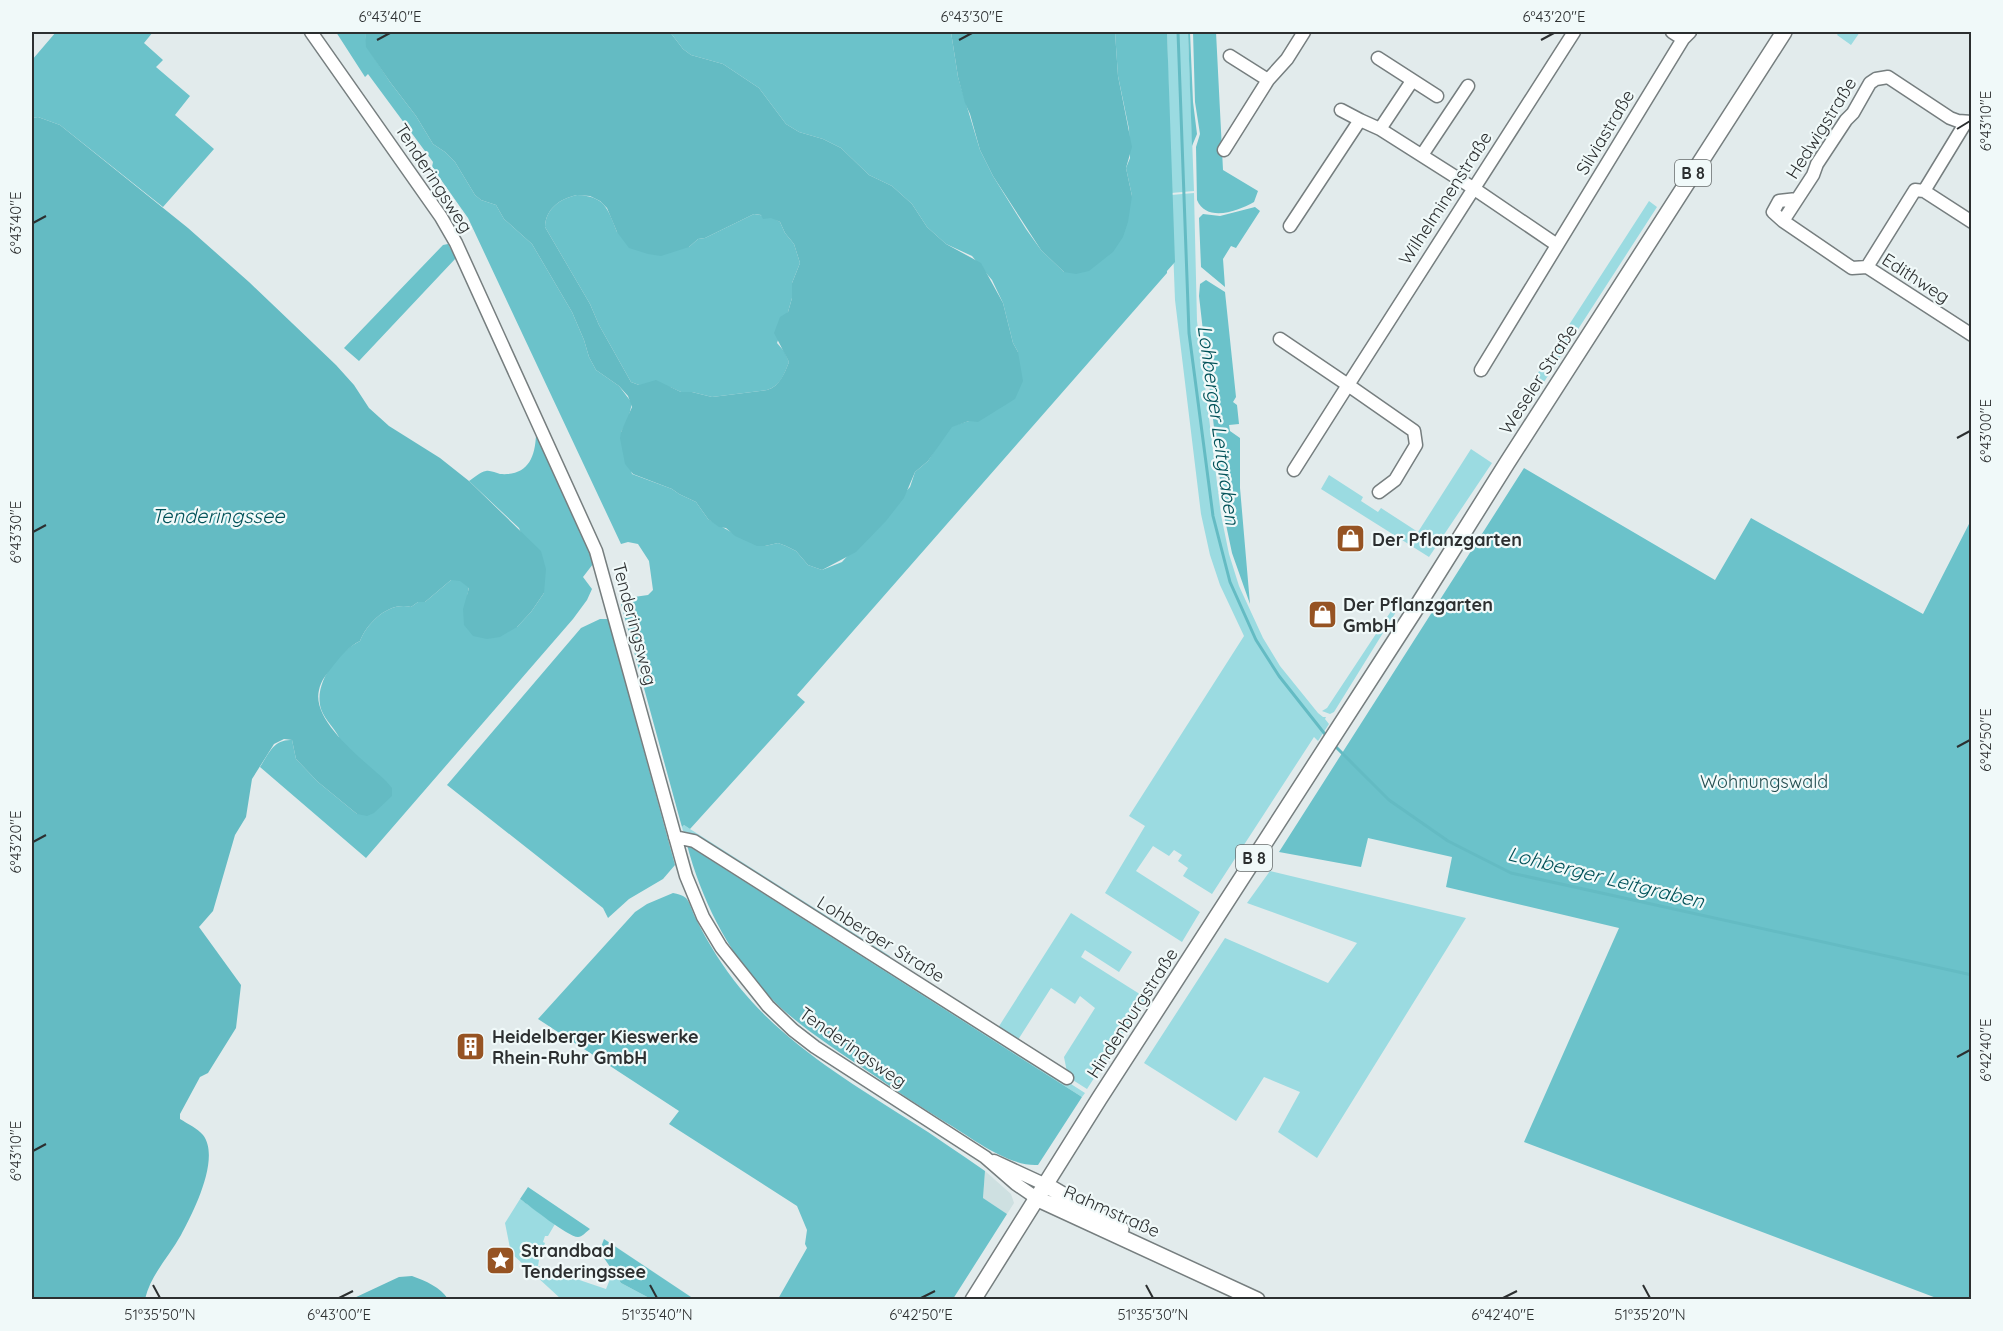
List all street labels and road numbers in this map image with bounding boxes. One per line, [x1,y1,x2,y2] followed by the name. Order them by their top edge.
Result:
[1781,73,1861,183] street label: Hedwigstraße
[1571,85,1639,179] street label: Silviastraße
[390,119,478,237] street label: Tenderingsweg
[1393,127,1497,269] street label: Wilhelminenstraße
[1675,160,1711,186] road number: B 8
[1878,248,1954,308] street label: Edithweg
[1494,320,1582,438] street label: Weseler Straße
[608,560,662,688] street label: Tenderingsweg
[1236,845,1272,871] road number: B 8
[813,891,949,987] street label: Lohberger Straße
[1081,943,1183,1083] street label: Hindenburgstraße
[795,1001,911,1093] street label: Tenderingsweg
[1060,1180,1164,1242] street label: Rahmstraße

